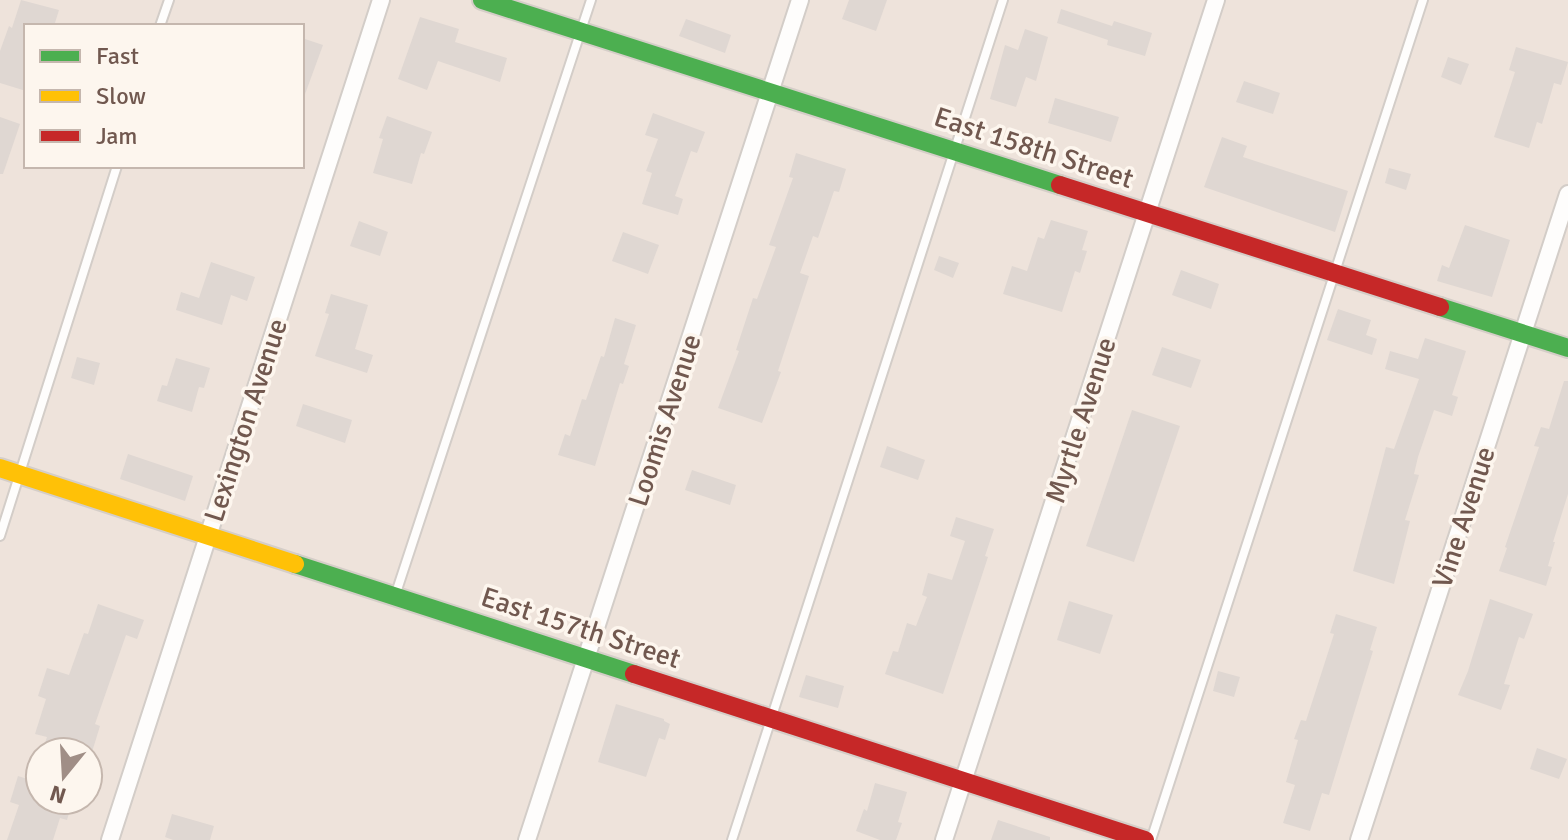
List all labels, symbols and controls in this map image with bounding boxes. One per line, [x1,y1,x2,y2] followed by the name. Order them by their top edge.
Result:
[24,24,304,168] legend
[96,41,139,71] text: Fast
[96,81,146,111] text: Slow
[930,100,1138,196] street label: East 158th Street
[96,121,137,151] text: Jam
[197,314,295,526] street label: Lexington Avenue
[621,330,709,511] street label: Loomis Avenue
[1038,333,1124,507] street label: Myrtle Avenue
[1425,442,1503,592] street label: Vine Avenue
[477,580,685,676] street label: East 157th Street
[24,736,104,816] north arrow
[47,779,69,810] text: N

